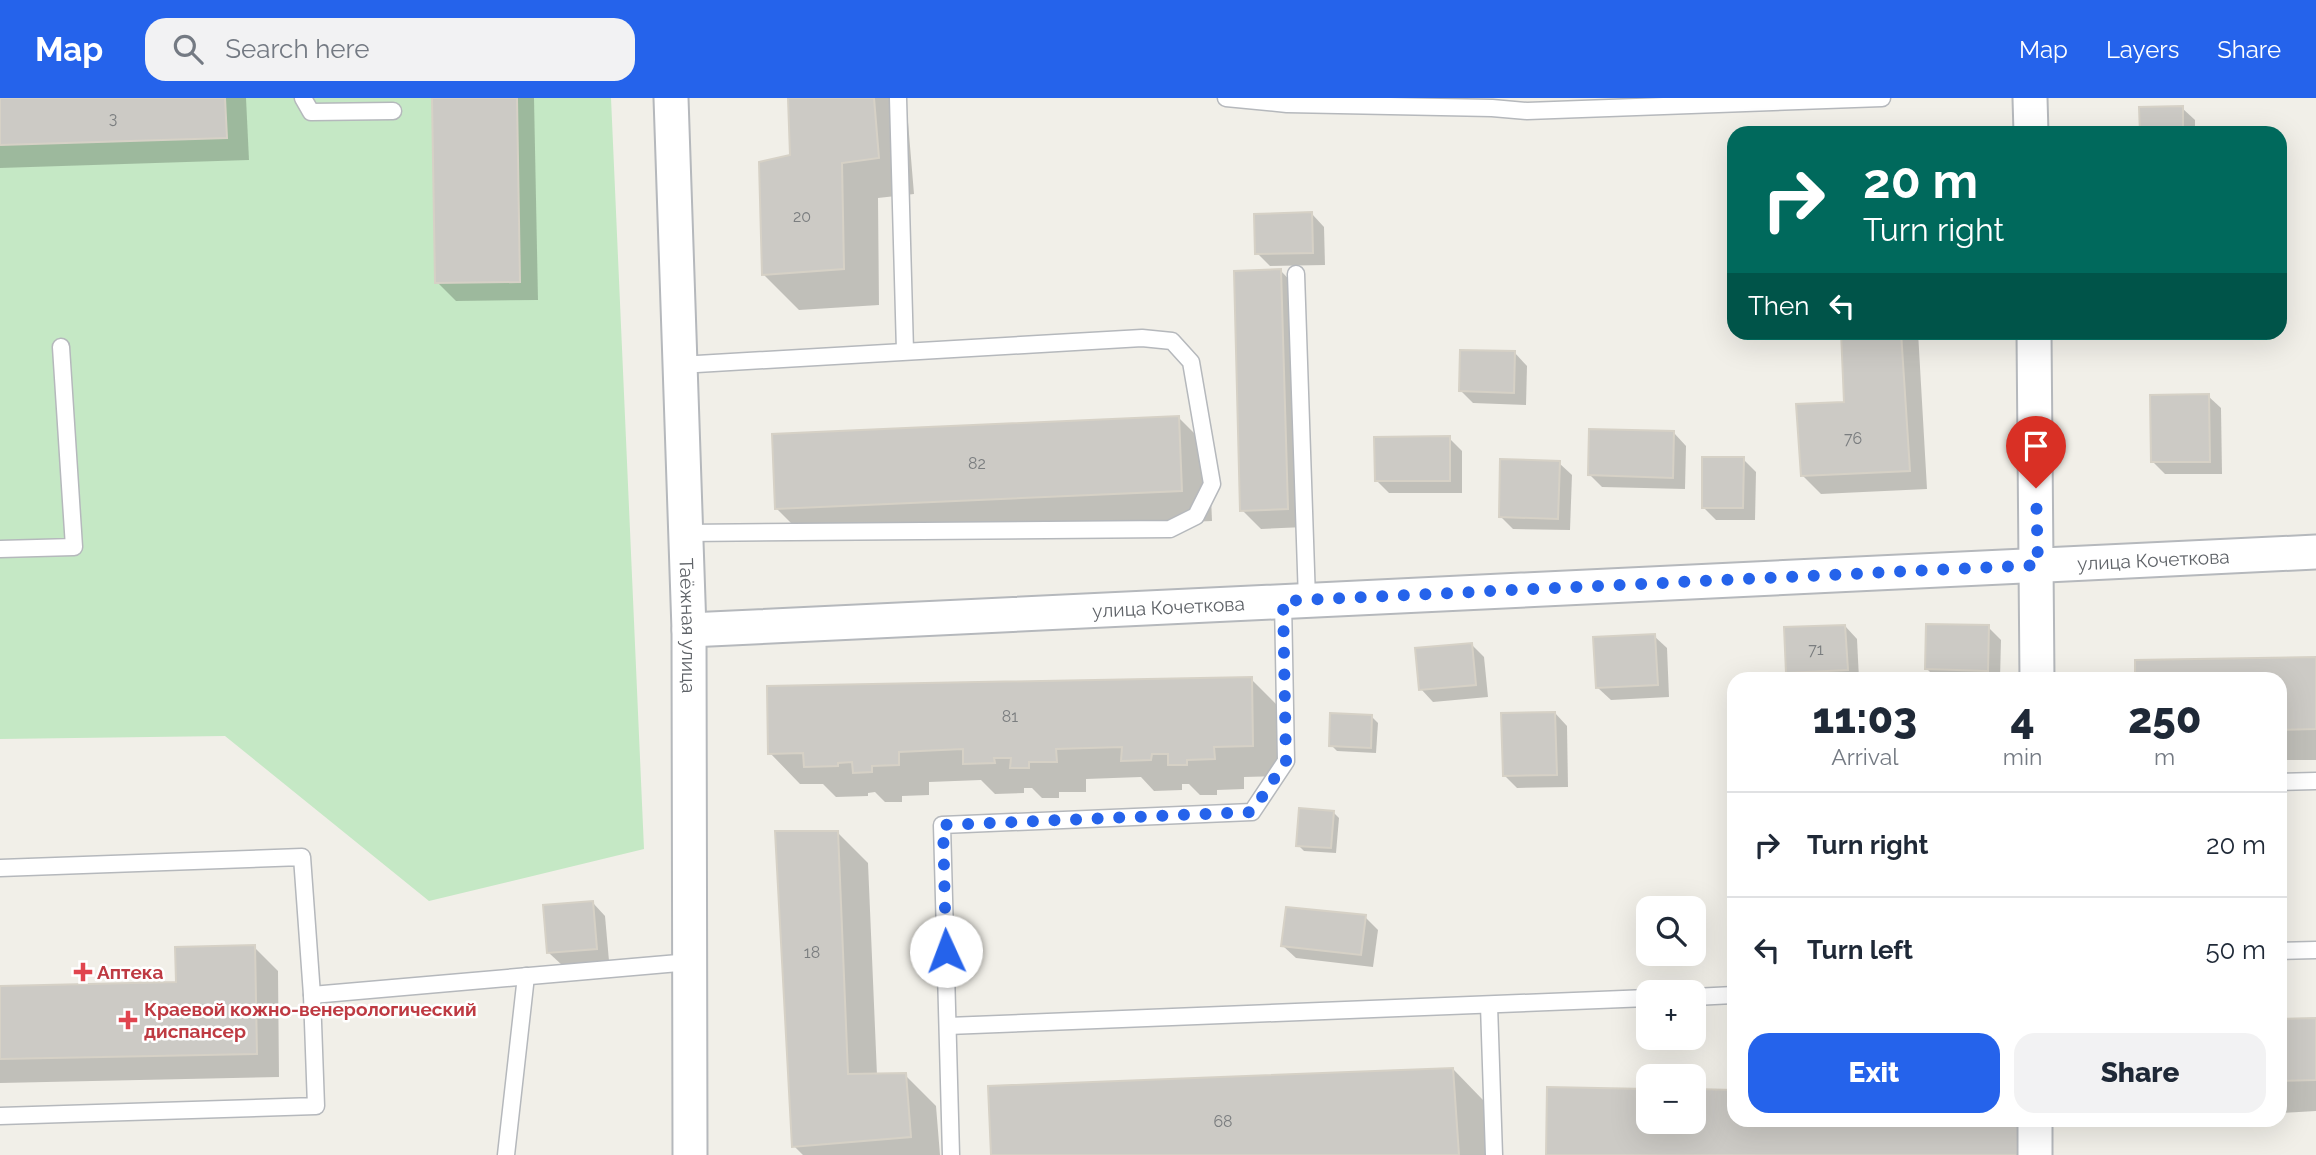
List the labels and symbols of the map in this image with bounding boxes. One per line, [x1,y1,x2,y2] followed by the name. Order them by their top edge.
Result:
[109,109,117,128] house number: 3
[793,207,811,226] house number: 20
[2006,416,2066,488] pin
[1844,429,1862,448] house number: 76
[968,454,986,473] house number: 82
[2077,545,2230,574] street label: улица Кочеткова
[676,558,700,693] street label: Таёжная улица
[1092,592,1245,622] street label: улица Кочеткова
[1808,640,1824,659] house number: 71
[1002,707,1018,726] house number: 81
[909,914,983,988] position arrow
[804,943,820,962] house number: 18
[97,961,164,983] place label: Аптека
[75,964,91,980] marker: Аптека
[144,998,477,1042] place label: Краевой кожно-венерологический диспансер
[118,1010,138,1030] marker: Краевой кожно-венерологический диспансер
[1213,1112,1233,1131] house number: 68

